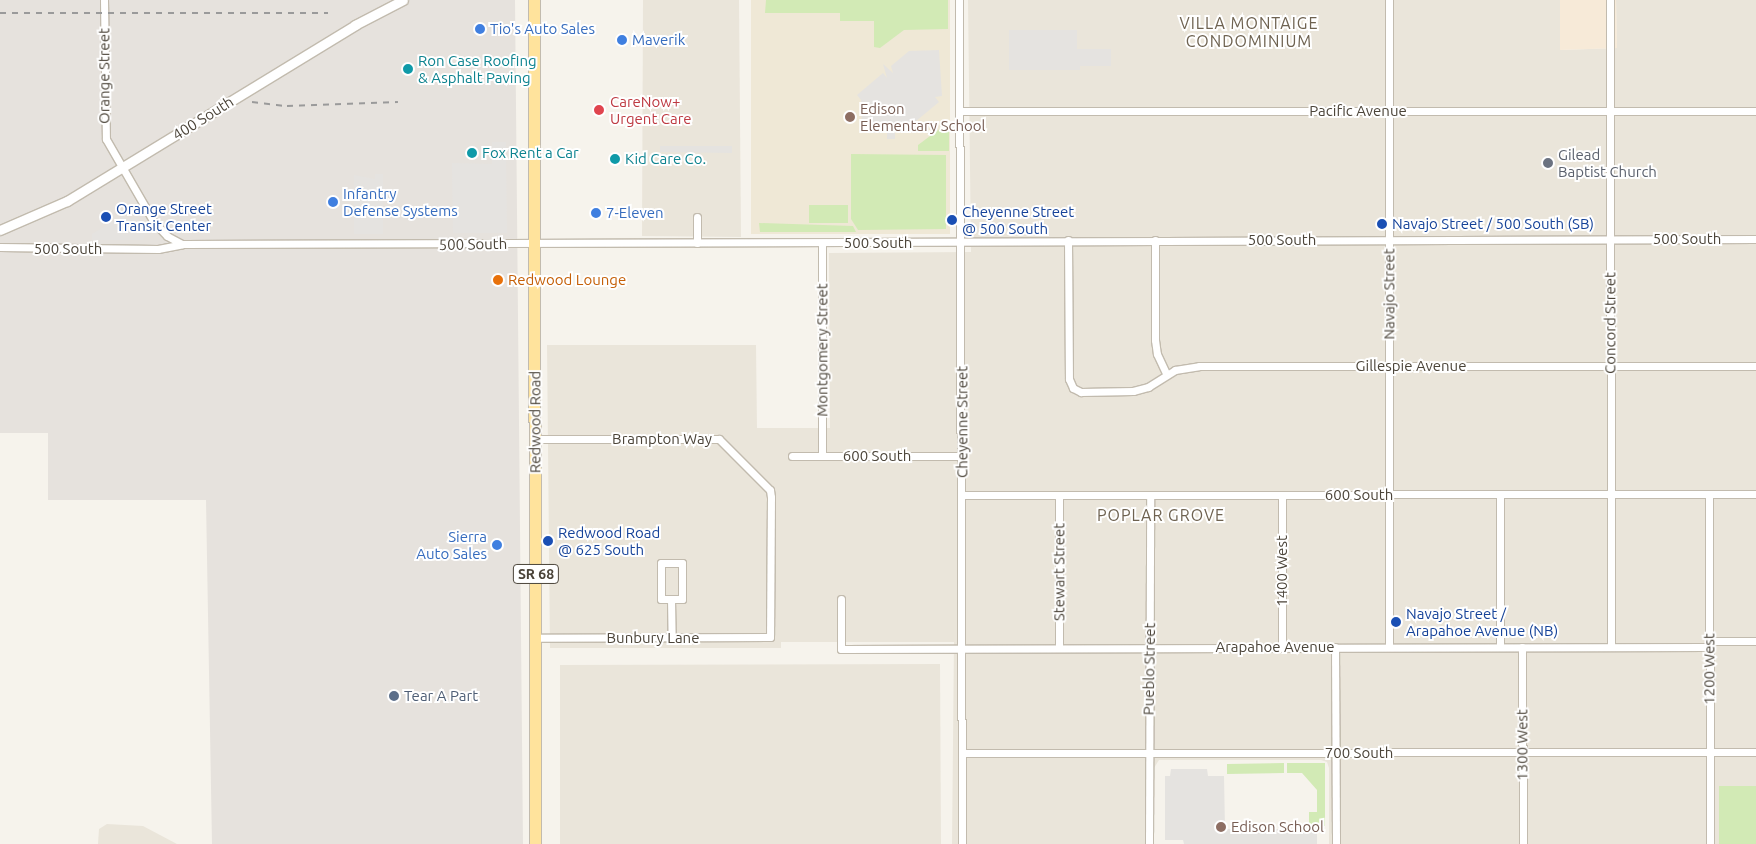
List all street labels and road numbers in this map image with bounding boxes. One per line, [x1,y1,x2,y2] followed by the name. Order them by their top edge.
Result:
[95,28,113,124] street label: Orange Street
[169,92,237,144] street label: 400 South
[1309,102,1407,120] street label: Pacific Avenue
[1653,230,1721,248] street label: 500 South
[1248,231,1316,249] street label: 500 South
[439,234,507,254] street label: 500 South
[844,234,912,252] street label: 500 South
[34,240,102,258] street label: 500 South
[1380,248,1398,340] street label: Navajo Street
[1601,272,1619,374] street label: Concord Street
[813,283,831,417] street label: Montgomery Street
[1356,357,1466,375] street label: Gillespie Avenue
[953,366,971,478] street label: Cheyenne Street
[526,371,544,473] street label: Redwood Road
[612,430,712,448] street label: Brampton Way
[843,447,911,465] street label: 600 South
[1325,486,1393,504] street label: 600 South
[1050,523,1068,621] street label: Stewart Street
[1273,535,1291,607] street label: 1400 West
[512,562,560,586] road number: SR 68
[1139,623,1159,715] street label: Pueblo Street
[607,629,699,647] street label: Bunbury Lane
[1700,633,1718,705] street label: 1200 West
[1215,638,1335,656] street label: Arapahoe Avenue
[1513,709,1531,781] street label: 1300 West
[1325,744,1393,762] street label: 700 South

